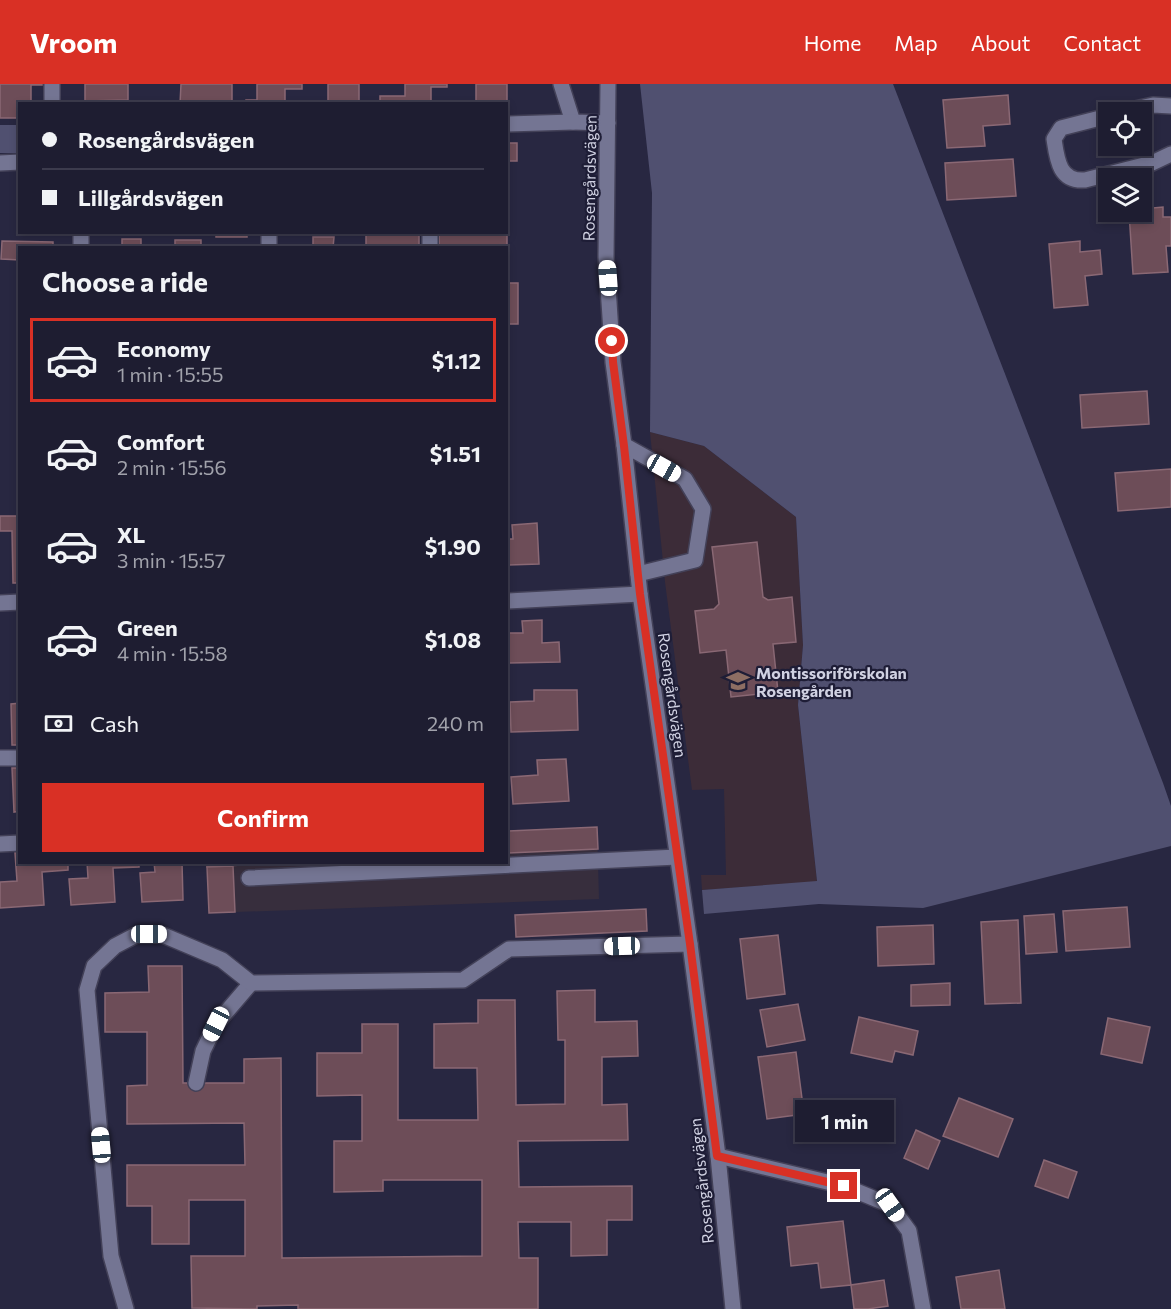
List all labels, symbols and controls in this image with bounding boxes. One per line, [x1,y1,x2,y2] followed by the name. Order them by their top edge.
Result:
[30,25,118,59] text: Vroom
[804,30,861,55] text: Home
[894,30,938,55] text: Map
[971,30,1030,55] text: About
[1063,30,1141,55] text: Contact
[1098,102,1152,222] map controls
[1098,102,1152,156] button: locate
[578,115,600,241] street label: Rosengårdsvägen
[78,126,254,153] text: Rosengårdsvägen
[1098,168,1152,222] button: layers
[78,184,223,211] text: Lillgårdsvägen
[598,259,618,297] car
[42,265,208,298] text: Choose a ride
[598,327,625,354] route start
[45,333,99,387] icon: car
[117,335,211,362] text: Economy
[432,347,481,374] text: $1.12
[117,362,224,386] text: 1 min · 15:55
[45,426,99,480] icon: car
[117,428,205,455] text: Comfort
[430,440,481,467] text: $1.51
[644,451,684,485] car
[117,455,227,479] text: 2 min · 15:56
[45,519,99,573] icon: car
[117,521,145,548] text: XL
[425,533,481,560] text: $1.90
[117,548,225,572] text: 3 min · 15:57
[45,612,99,666] icon: car
[117,614,178,641] text: Green
[425,626,481,653] text: $1.08
[655,631,691,759] street label: Rosengårdsvägen
[117,641,228,665] text: 4 min · 15:58
[756,663,907,700] place label: Montissoriförskolan Rosengården
[725,668,751,694] school or university icon: Montissoriförskolan Rosengården
[42,707,75,740] icon: cash
[90,710,139,737] text: Cash
[427,711,484,735] text: 240 m
[42,783,484,852] button: Confirm
[131,925,167,943] car
[604,936,640,956] car
[200,1004,232,1044] car
[794,1099,894,1141] callout: 1 min
[821,1109,868,1133] text: 1 min
[685,1117,717,1245] street label: Rosengårdsvägen
[90,1126,112,1164] car
[830,1172,857,1199] route end
[872,1185,908,1225] car

